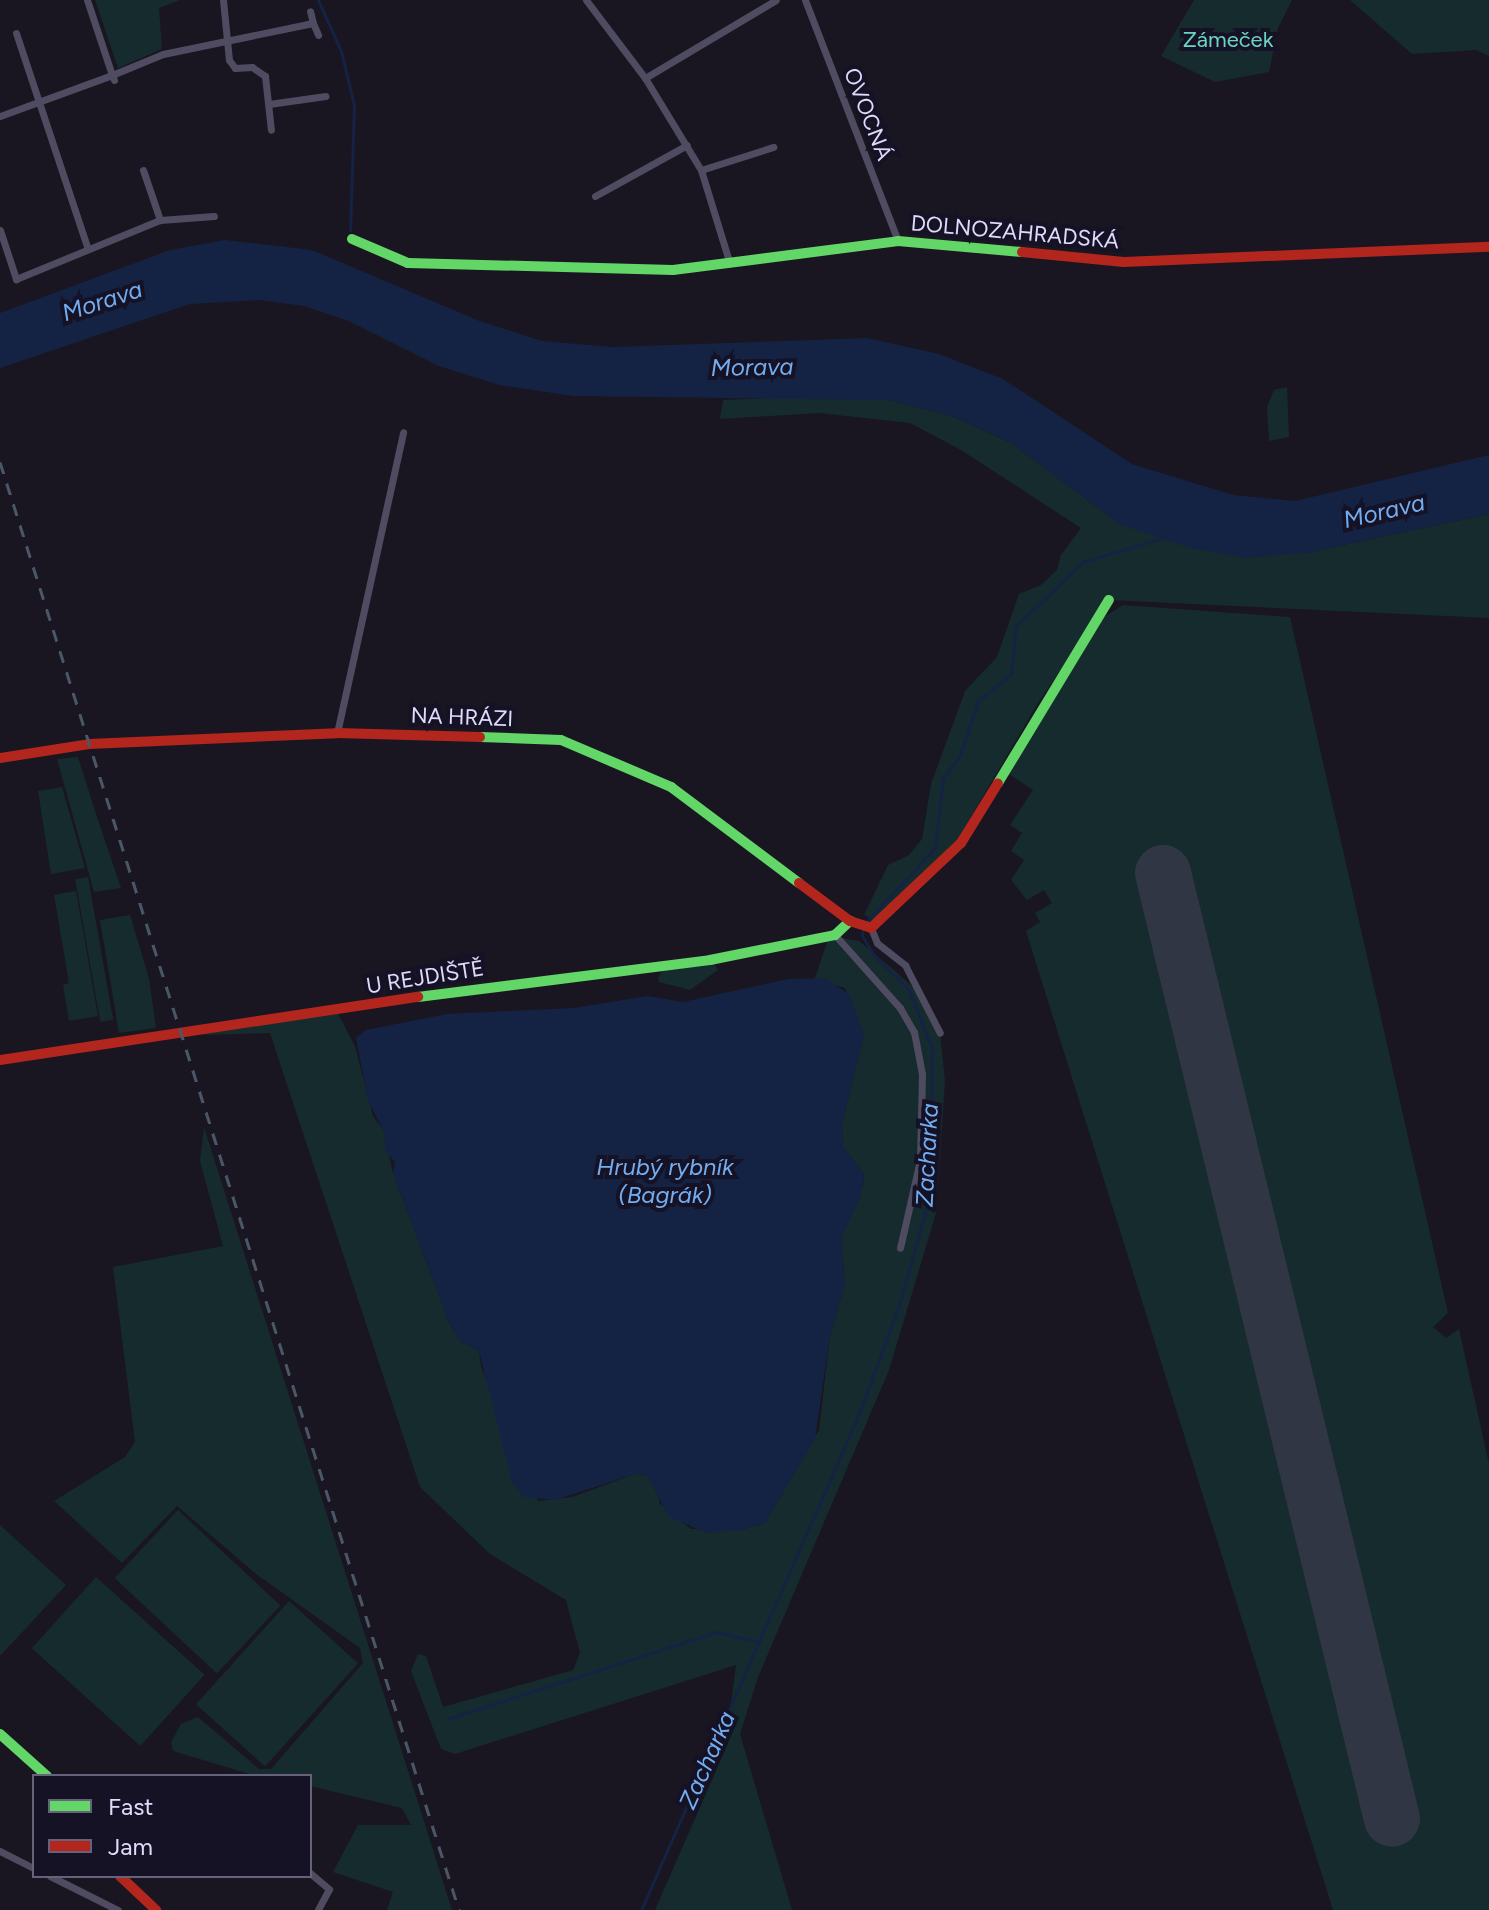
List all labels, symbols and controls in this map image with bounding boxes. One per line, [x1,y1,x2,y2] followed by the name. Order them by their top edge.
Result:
[1183,27,1273,53] park label: Zámeček
[838,64,898,164] street label: OVOCNÁ
[910,210,1120,254] street label: DOLNOZAHRADSKÁ
[58,275,146,327] water label: Morava
[710,352,794,382] water label: Morava
[1340,488,1428,534] water label: Morava
[410,702,514,732] street label: NA HRÁZI
[364,955,486,999] street label: U REJDIŠTĚ
[910,1103,944,1207] water label: Zacharka
[596,1153,734,1209] water label: Hrubý rybník (Bagrák)
[673,1707,741,1813] water label: Zacharka
[32,1774,312,1878] legend
[108,1792,153,1821] text: Fast
[108,1832,153,1861] text: Jam

